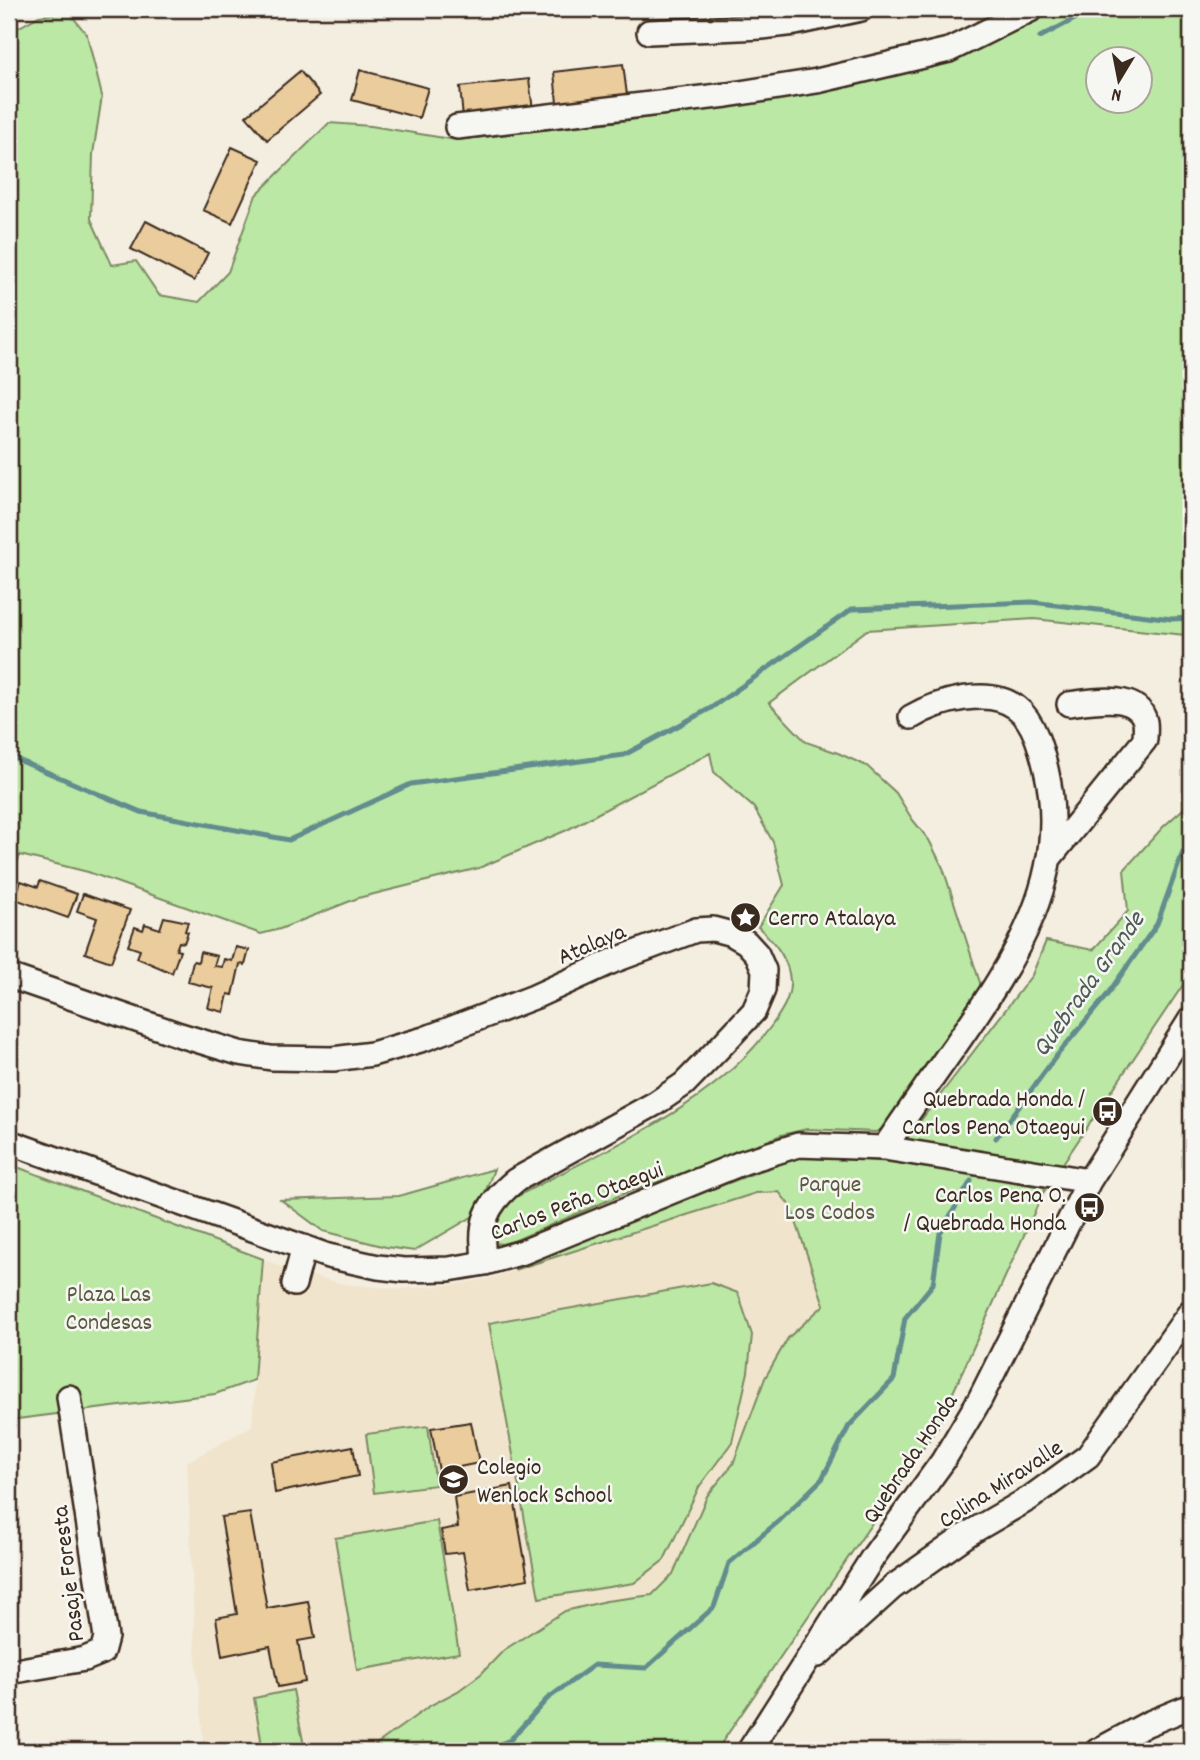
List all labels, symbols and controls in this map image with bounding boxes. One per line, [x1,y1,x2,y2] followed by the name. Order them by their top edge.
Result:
[1084,46,1154,116] north arrow
[1110,79,1124,107] text: N
[728,900,762,934] place icon: Cerro Atalaya
[768,903,896,937] place label: Cerro Atalaya
[1024,903,1156,1065] water label: Quebrada Grande
[553,916,632,975] street label: Atalaya
[902,1084,1085,1146] place label: Quebrada Honda / Carlos Pena Otaegui
[1091,1095,1125,1129] bus stop icon: Quebrada Honda / Carlos Pena Otaegui
[486,1154,669,1251] street label: Carlos Peña Otaegui
[785,1169,875,1231] park label: Parque Los Codos
[904,1180,1067,1242] place label: Carlos Pena O. / Quebrada Honda
[1072,1191,1106,1225] bus stop icon: Carlos Pena O. / Quebrada Honda
[66,1279,152,1341] park label: Plaza Las Condesas
[855,1387,968,1531] street label: Quebrada Honda
[933,1432,1071,1539] street label: Colina Miravalle
[477,1452,612,1514] place label: Colegio Wenlock School
[437,1463,471,1497] school or university icon: Colegio Wenlock School
[45,1503,95,1644] street label: Pasaje Foresta

